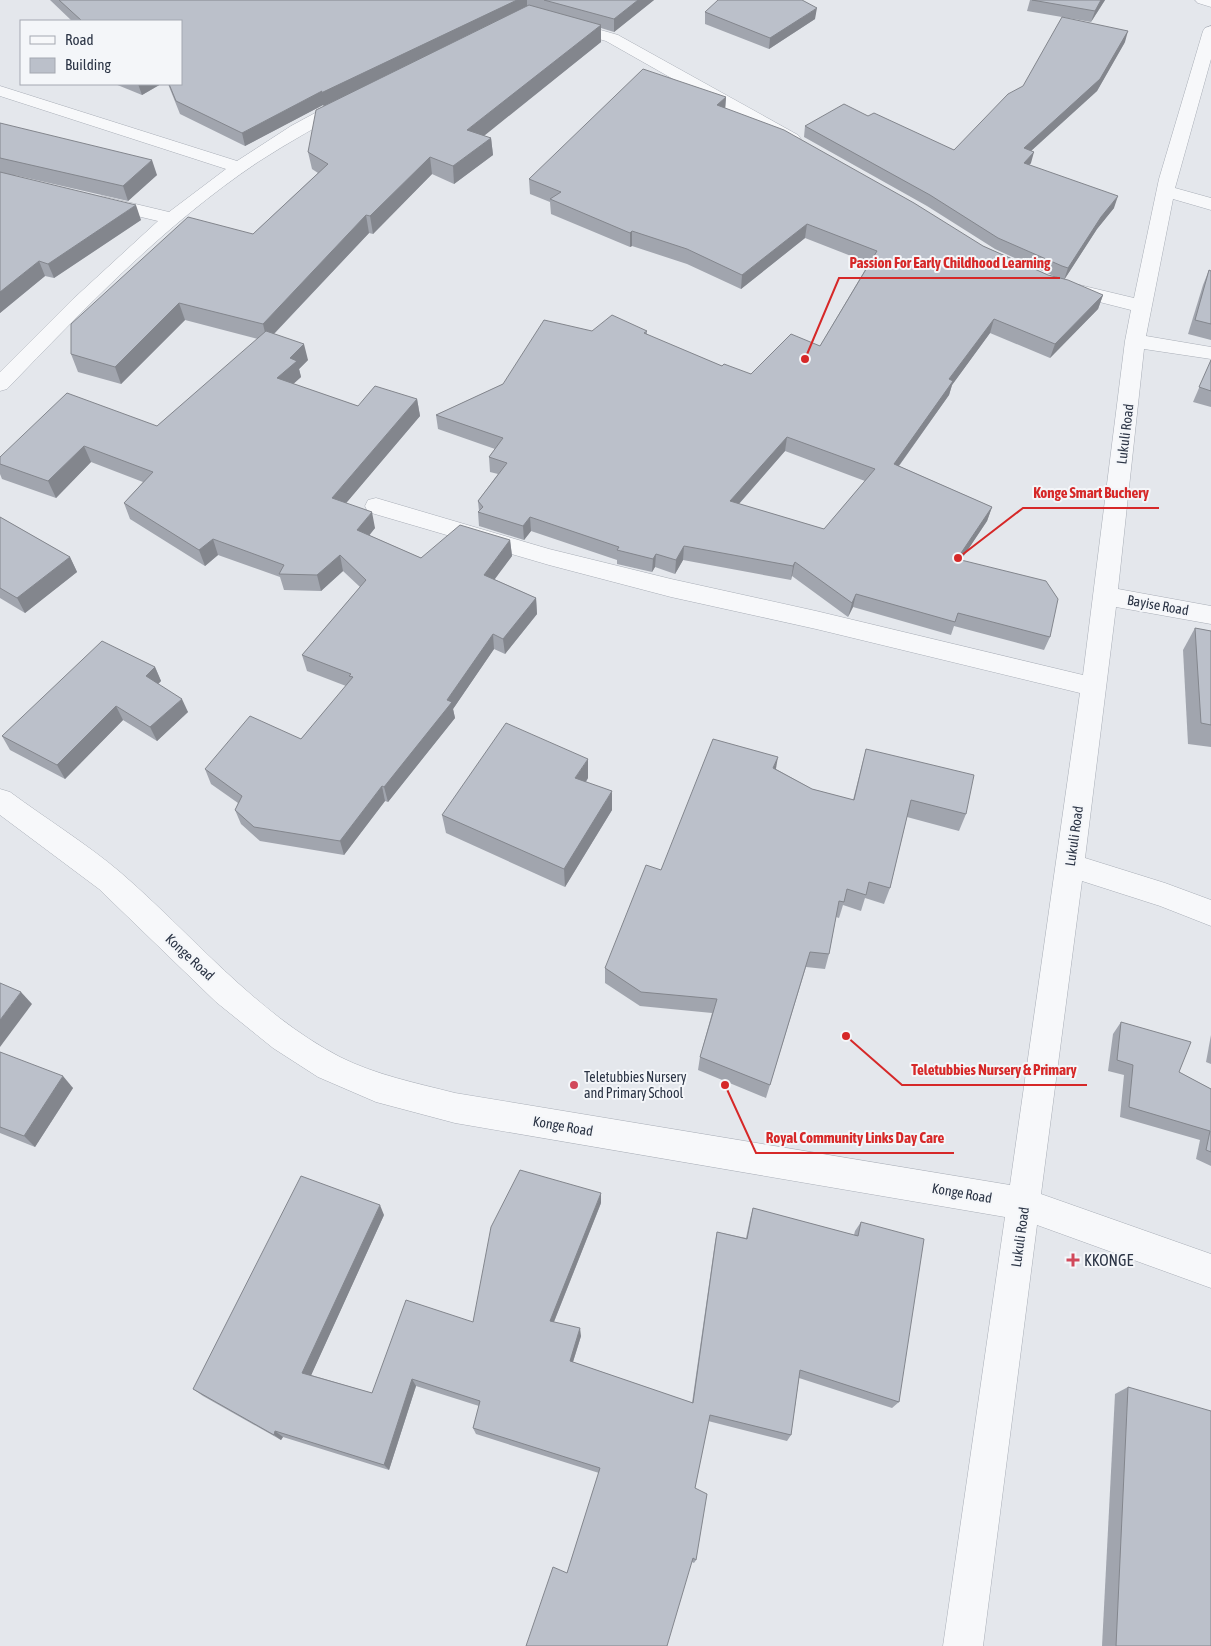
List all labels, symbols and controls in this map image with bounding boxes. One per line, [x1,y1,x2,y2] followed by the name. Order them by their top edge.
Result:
[20,20,182,85] legend
[65,31,94,48] text: Road
[65,56,111,73] text: Building
[839,248,1060,278] callout: Passion For Early Childhood Learning
[850,254,1051,271] text: Passion For Early Childhood Learning
[1113,403,1137,465] street label: Lukuli Road
[1023,478,1159,508] callout: Konge Smart Buchery
[1033,484,1150,501] text: Konge Smart Buchery
[1126,592,1190,618] street label: Bayise Road
[1062,805,1086,867] street label: Lukuli Road
[162,930,218,984] street label: Konge Road
[902,1055,1087,1085] callout: Teletubbies Nursery & Primary
[911,1061,1077,1078] text: Teletubbies Nursery & Primary
[584,1069,687,1101] place label: Teletubbies Nursery and Primary School
[568,1079,580,1091] marker: Teletubbies Nursery and Primary School
[532,1113,594,1139] street label: Konge Road
[756,1123,954,1153] callout: Royal Community Links Day Care
[766,1129,944,1146] text: Royal Community Links Day Care
[931,1180,993,1206] street label: Konge Road
[1008,1206,1032,1268] street label: Lukuli Road
[1084,1251,1133,1269] place label: KKONGE
[1066,1253,1080,1267] marker: KKONGE

